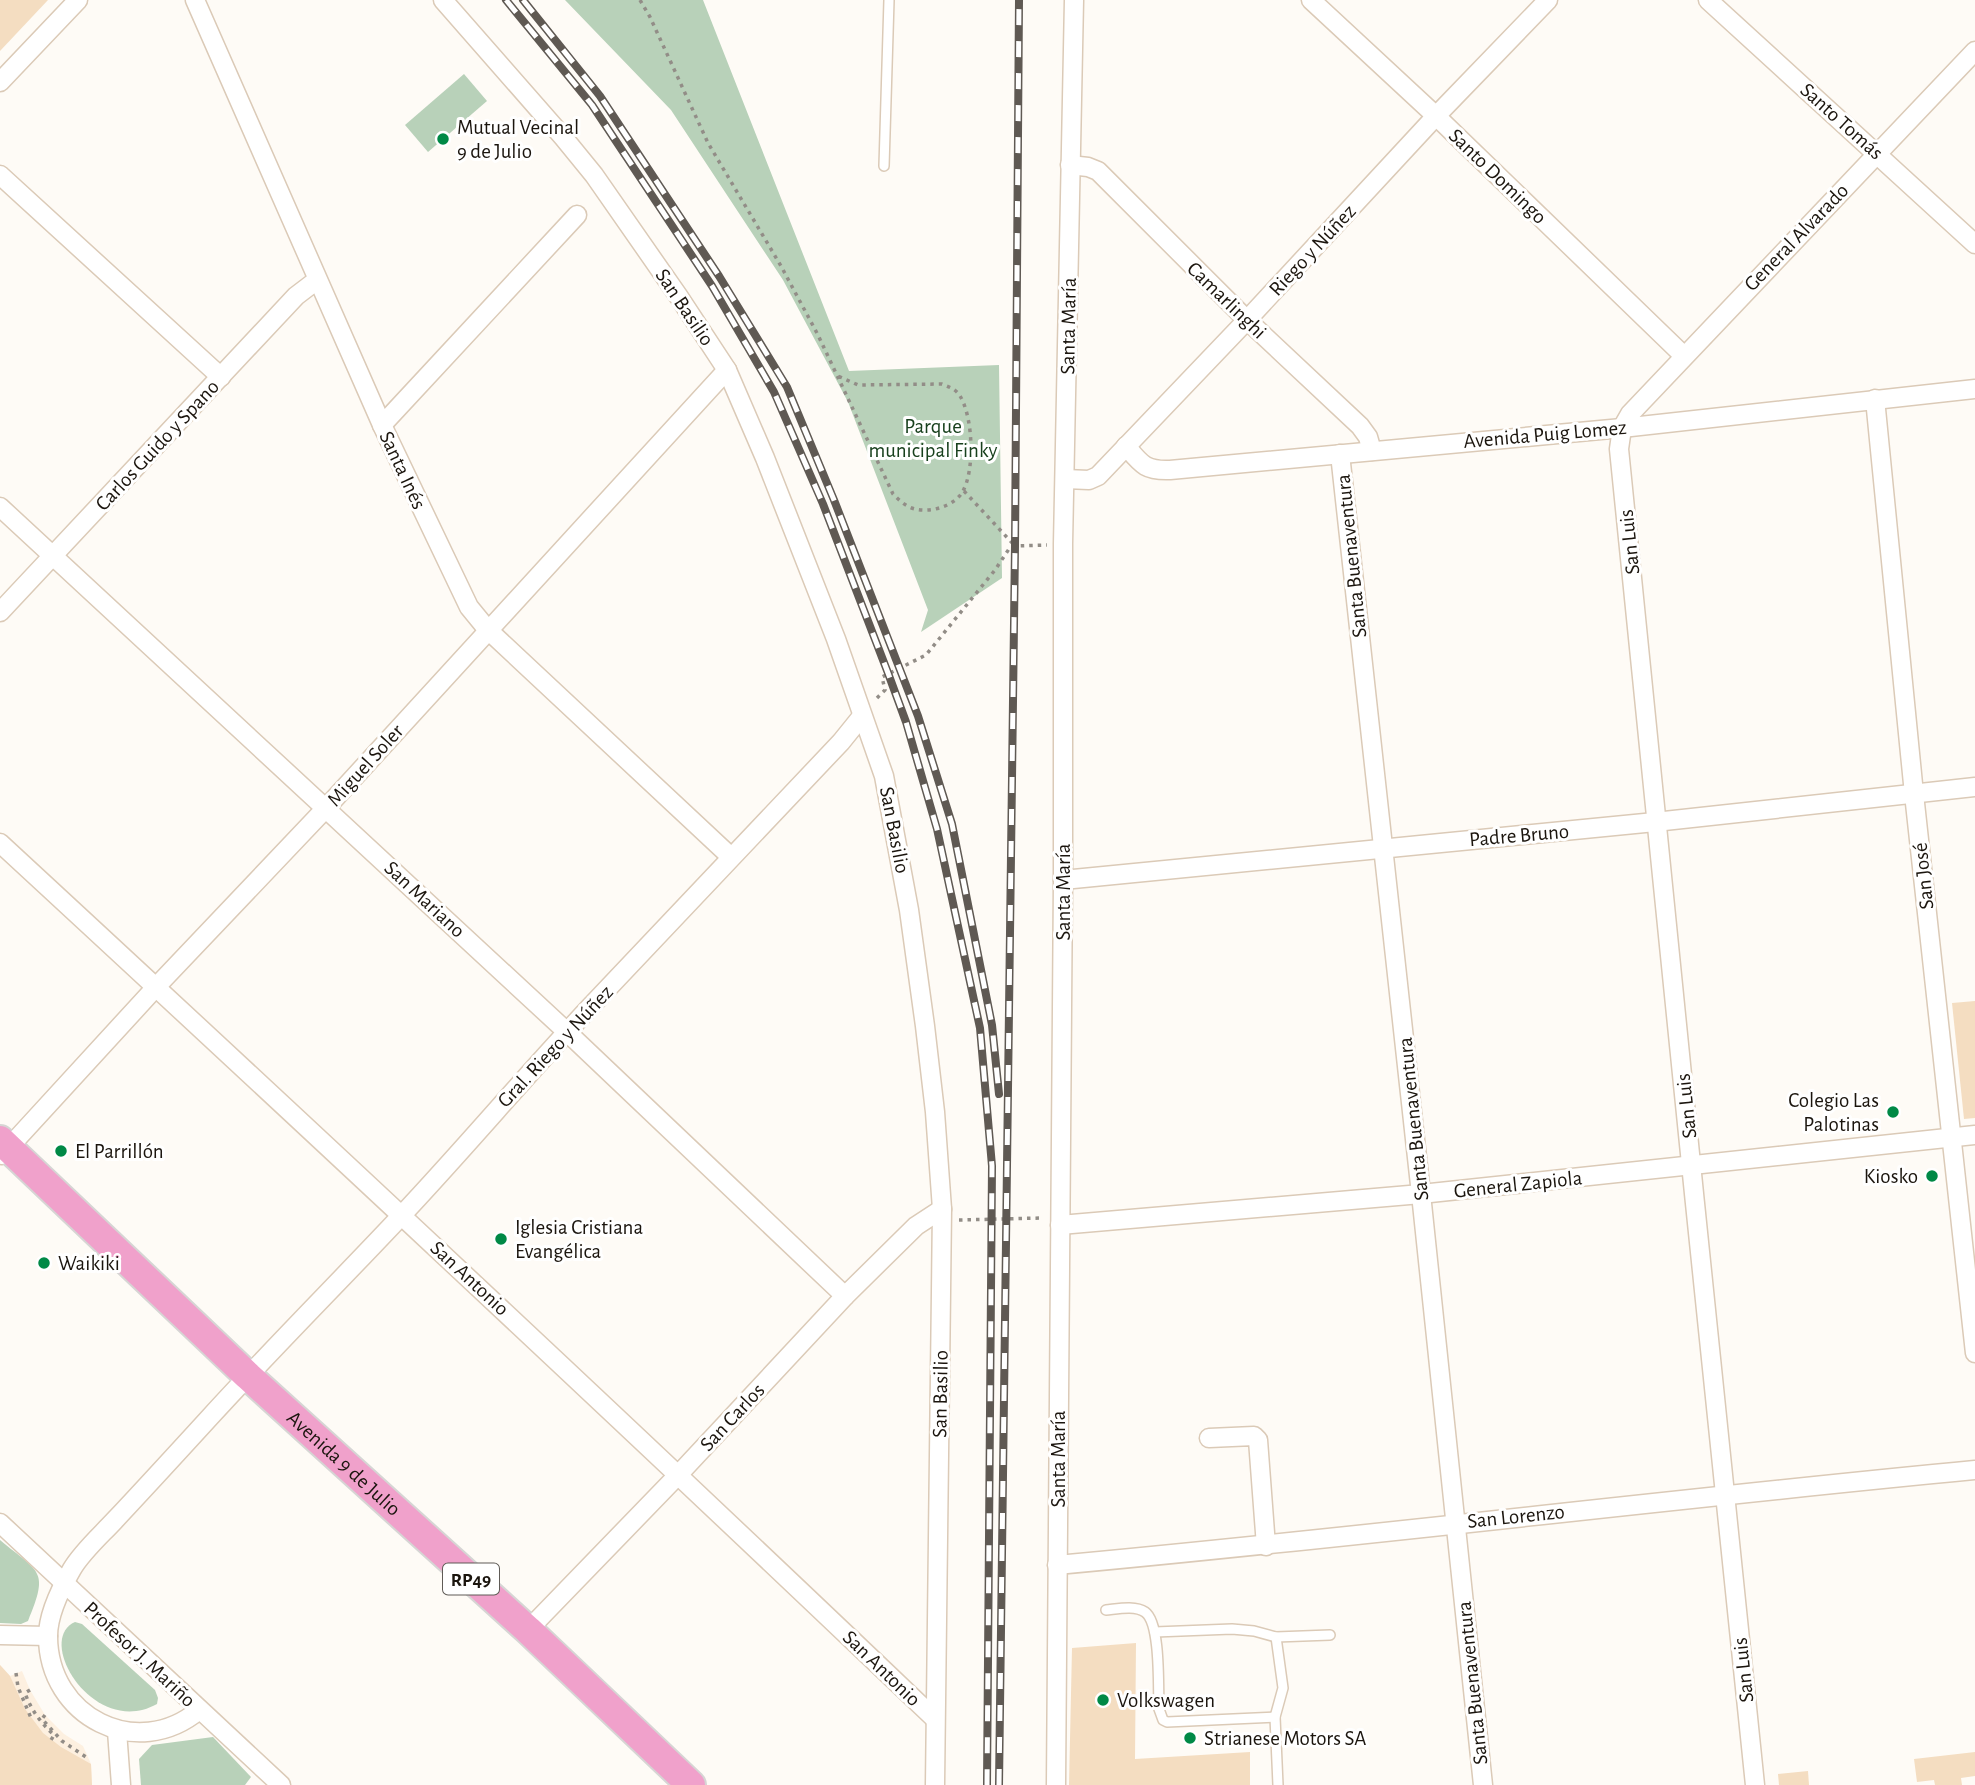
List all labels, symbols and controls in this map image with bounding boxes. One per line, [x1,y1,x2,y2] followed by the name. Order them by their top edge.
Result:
[1796,79,1887,164] street label: Santo Tomás
[457,117,579,162] place label: Mutual Vecinal 9 de Julio
[1445,125,1551,228] street label: Santo Domingo
[435,131,451,147] marker: Mutual Vecinal 9 de Julio
[1740,180,1853,295] street label: General Alvarado
[1265,201,1360,300] street label: Riego y Núñez
[1183,258,1270,343] street label: Camarlinghi
[651,265,718,350] street label: San Basilio
[1057,277,1080,375] street label: Santa María
[92,376,223,515] street label: Carlos Guido y Spano
[868,416,998,461] park label: Parque municipal Finky
[1463,417,1628,452] street label: Avenida Puig Lomez
[375,428,430,512] street label: Santa Inés
[1332,473,1371,639] street label: Santa Buenaventura
[1616,508,1643,576] street label: San Luis
[323,720,408,810] street label: Miguel Soler
[876,785,913,875] street label: San Basilio
[1468,821,1570,850] street label: Padre Bruno
[1910,841,1937,910] street label: San José
[1053,843,1074,941] street label: Santa María
[380,857,469,942] street label: San Mariano
[494,981,617,1111] street label: Gral. Riego y Núñez
[1394,1036,1433,1202] street label: Santa Buenaventura
[1673,1072,1700,1140] street label: San Luis
[1788,1090,1879,1135] place label: Colegio Las Palotinas
[1885,1104,1901,1120] marker: Colegio Las Palotinas
[75,1141,164,1162] place label: El Parrillón
[53,1143,69,1159] marker: El Parrillón
[1864,1166,1918,1187] place label: Kiosko
[1453,1167,1584,1202] street label: General Zapiola
[1924,1168,1940,1184] marker: Kiosko
[515,1217,643,1262] place label: Iglesia Cristiana Evangélica
[493,1231,509,1247] marker: Iglesia Cristiana Evangélica
[426,1237,513,1320] street label: San Antonio
[58,1253,120,1274] place label: Waikiki
[36,1255,52,1271] marker: Waikiki
[929,1350,952,1438] street label: San Basilio
[696,1380,769,1455] street label: San Carlos
[283,1407,404,1520] street label: Avenida 9 de Julio
[1048,1410,1069,1508] street label: Santa María
[1466,1501,1566,1532] street label: San Lorenzo
[443,1564,499,1595] road number: RP49
[80,1598,200,1711] street label: Profesor J. Mariño
[1453,1600,1492,1766] street label: Santa Buenaventura
[839,1626,924,1710] street label: San Antonio
[1730,1636,1757,1704] street label: San Luis
[1117,1690,1215,1711] place label: Volkswagen
[1095,1692,1111,1708] marker: Volkswagen
[1204,1728,1366,1749] place label: Strianese Motors SA
[1182,1730,1198,1746] marker: Strianese Motors SA

